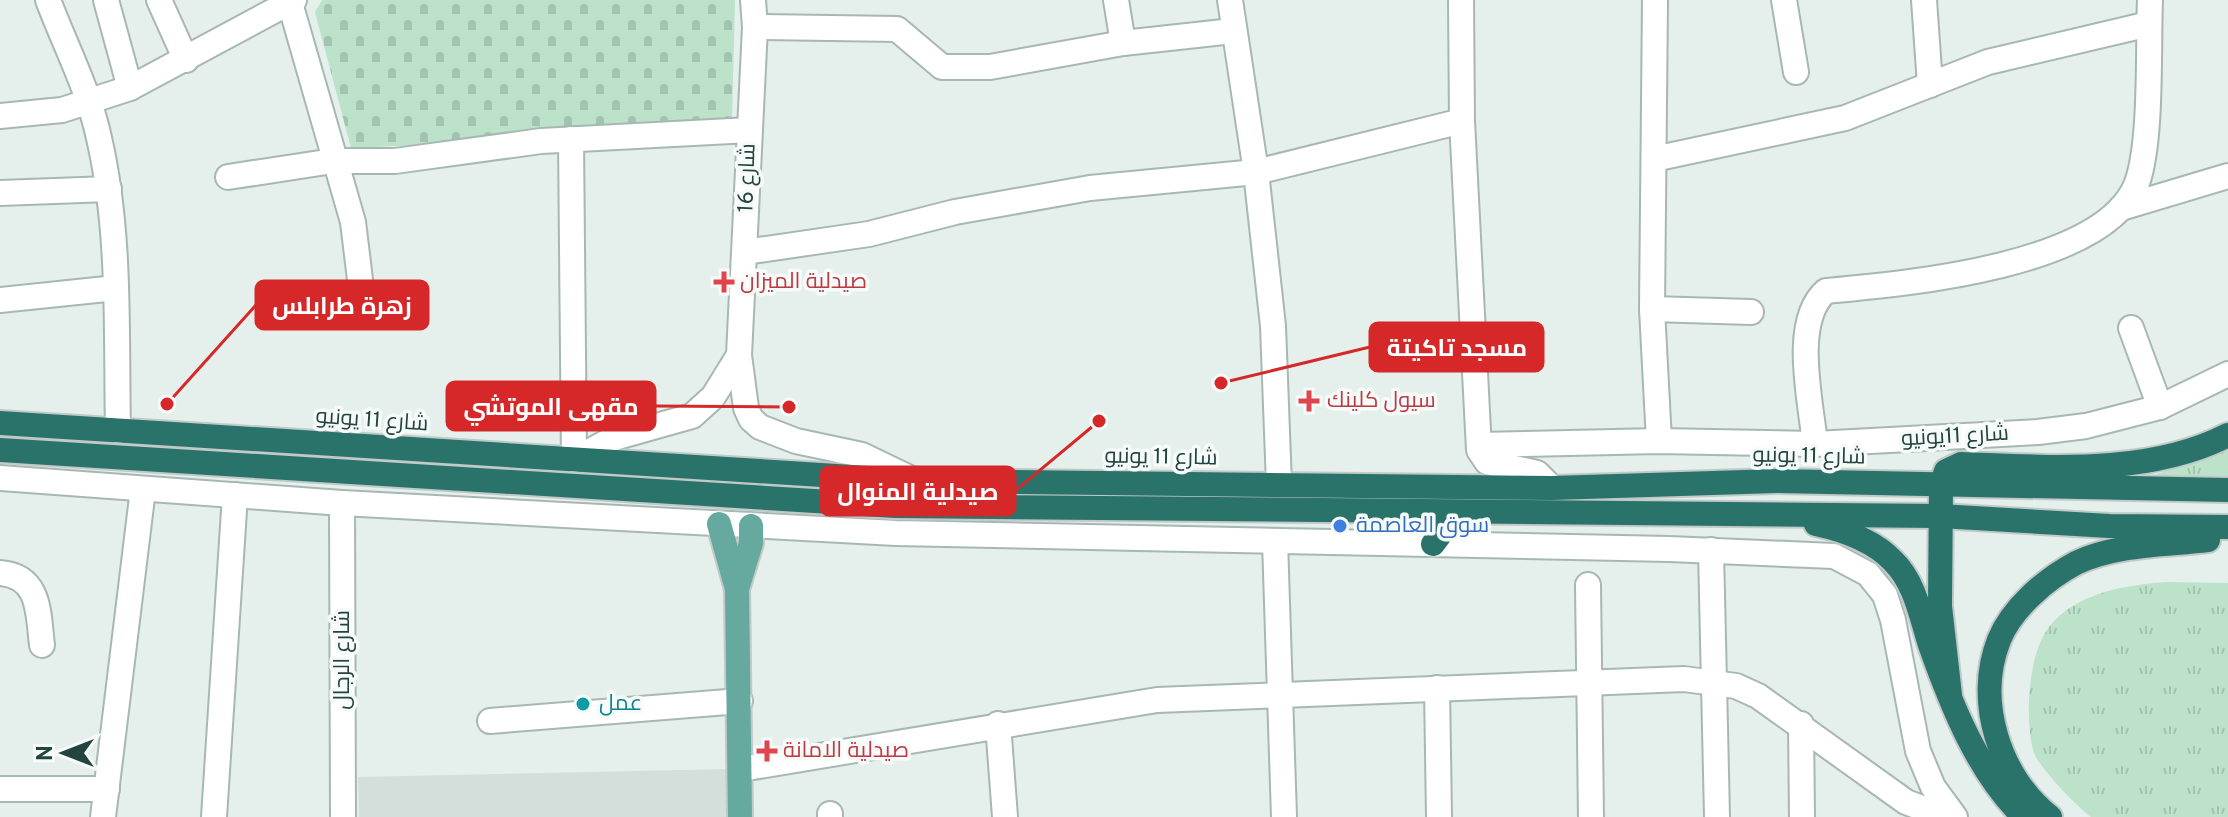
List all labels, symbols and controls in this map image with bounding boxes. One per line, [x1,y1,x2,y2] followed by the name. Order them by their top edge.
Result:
[733,143,763,213] street label: شارع 16
[740,269,867,296] place label: صيدلية الميزان
[715,273,733,291] marker: صيدلية الميزان
[256,281,428,329] callout: زهرة طرابلس
[272,293,412,323] text: زهرة طرابلس
[1370,323,1543,371] callout: مسجد تاكيتة
[1387,335,1527,365] text: مسجد تاكيتة
[447,382,655,430] callout: مقهى الموتشي
[1327,388,1436,415] place label: سيول كلينك
[1298,390,1320,412] marker: سيول كلينك
[463,394,639,426] text: مقهى الموتشي
[315,404,429,438] street label: شارع 11 يونيو
[1900,421,2010,453] street label: شارع 11يونيو
[1752,443,1866,471] street label: شارع 11 يونيو
[1104,444,1218,472] street label: شارع 11 يونيو
[821,467,1015,515] callout: صيدلية المنوال
[837,479,999,509] text: صيدلية المنوال
[1356,513,1489,540] place label: سوق العاصمة
[1331,517,1349,535] marker: سوق العاصمة
[330,610,357,710] street label: شارع الرجال
[599,691,642,718] place label: عمل
[574,695,592,713] marker: عمل
[24,713,104,793] north arrow
[783,738,909,765] place label: صيدلية الامانة
[758,742,776,760] marker: صيدلية الامانة
[33,745,60,761] text: N

